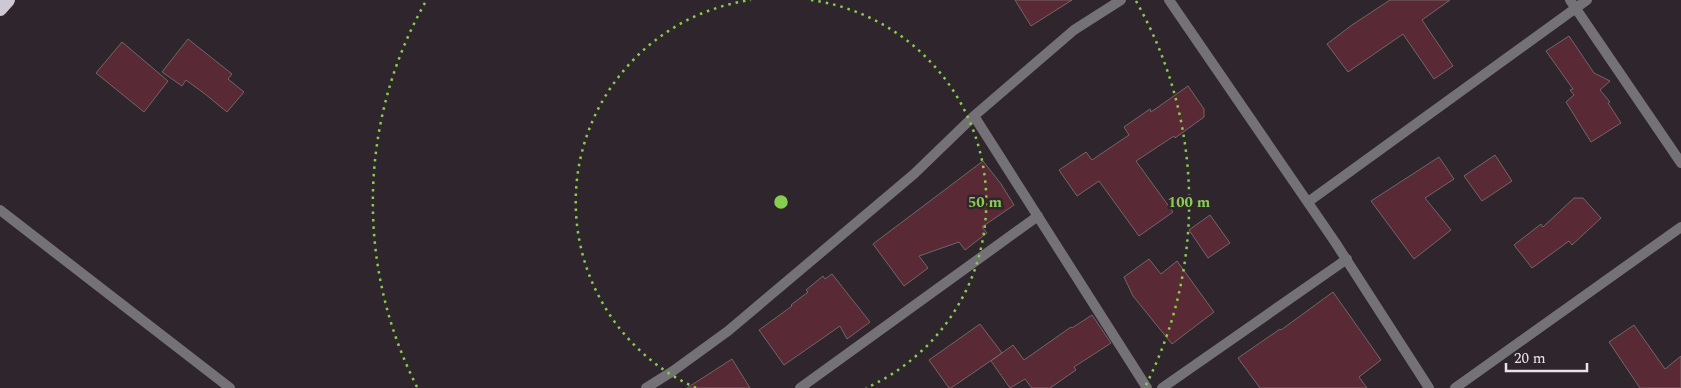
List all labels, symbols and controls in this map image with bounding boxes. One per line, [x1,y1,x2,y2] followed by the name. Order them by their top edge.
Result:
[968,191,1003,214] text: 50 m
[1168,191,1211,214] text: 100 m
[772,193,790,211] centre of rings
[1506,340,1587,372] scale bar
[1514,347,1546,370] text: 20 m

